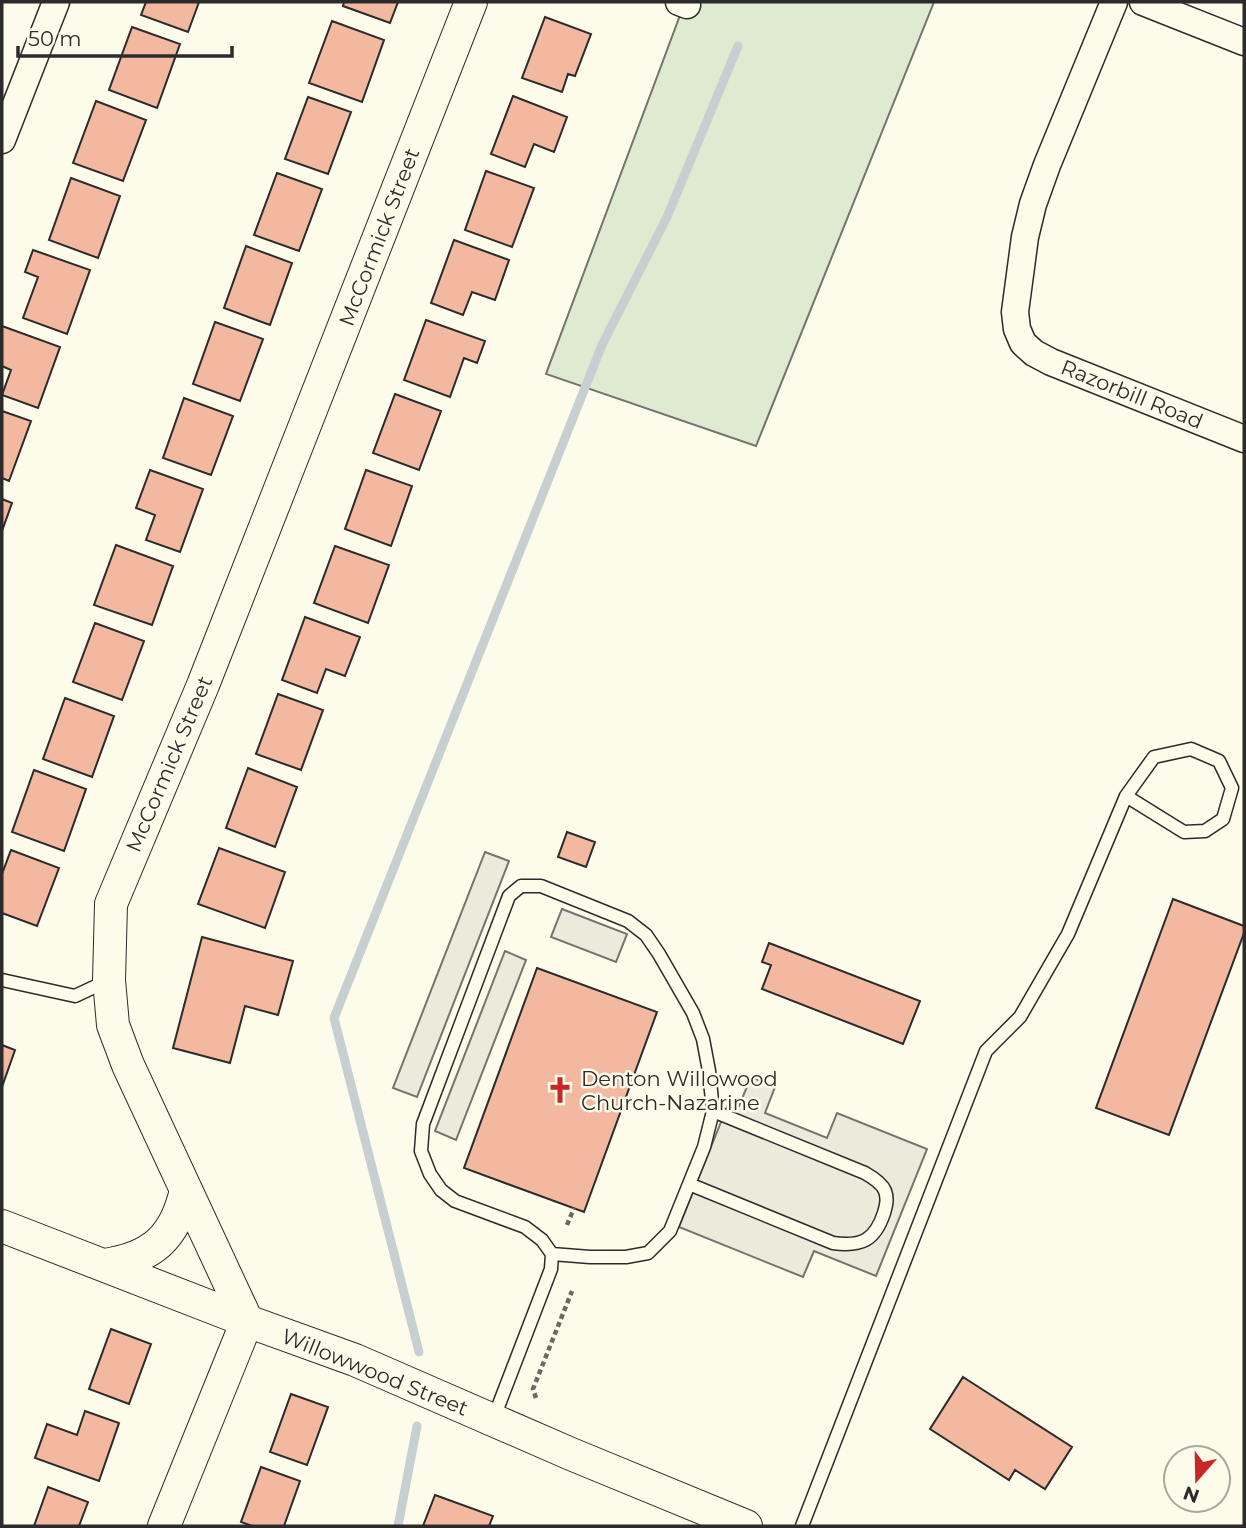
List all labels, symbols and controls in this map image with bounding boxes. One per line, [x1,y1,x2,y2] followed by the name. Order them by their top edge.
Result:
[18,14,231,58] scale bar
[28,26,82,51] text: 50 m
[333,144,425,330] street label: McCormick Street
[1057,354,1207,434] street label: Razorbill Road
[121,672,217,856] street label: McCormick Street
[581,1066,778,1115] place label: Denton Willowood Church-Nazarine
[545,1075,575,1105] church icon: Denton Willowood Church-Nazarine
[278,1323,472,1421] street label: Willowwood Street
[1162,1444,1232,1514] north arrow
[1180,1481,1203,1508] text: N

